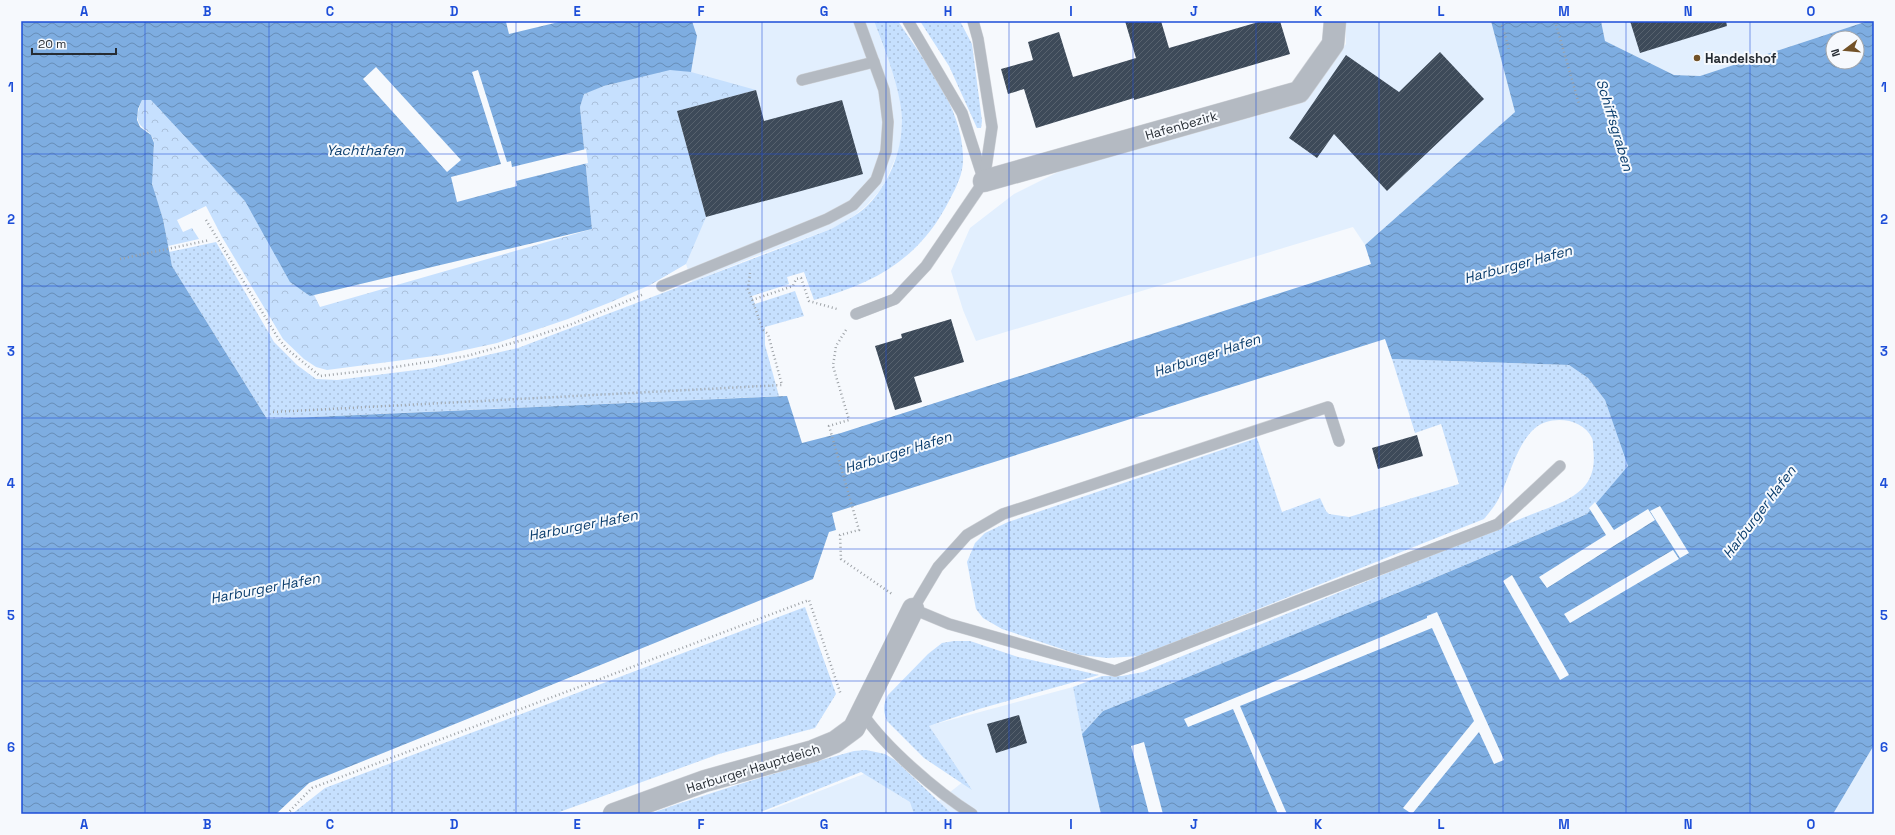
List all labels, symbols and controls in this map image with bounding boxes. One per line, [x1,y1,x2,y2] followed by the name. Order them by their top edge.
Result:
[80,3,89,20] text: A
[203,3,212,20] text: B
[326,3,334,20] text: C
[450,3,459,20] text: D
[573,3,581,20] text: E
[698,3,705,20] text: F
[820,3,828,20] text: G
[944,3,952,20] text: H
[1069,3,1073,20] text: I
[1190,3,1198,20] text: J
[1314,3,1323,20] text: K
[1437,3,1445,20] text: L
[1558,3,1570,20] text: M
[1684,3,1692,20] text: N
[1807,3,1816,20] text: O
[32,30,116,56] scale bar
[1825,30,1865,70] north arrow
[38,36,66,52] text: 20 m
[1828,47,1843,58] text: N
[1705,50,1777,67] place label: Handelshof
[1692,53,1702,63] marker: Handelshof
[1593,77,1638,173] water label: Schiffsgraben
[8,79,14,96] text: 1
[1881,79,1887,96] text: 1
[1143,107,1219,144] street label: Hafenbezirk
[326,141,404,159] water label: Yachthafen
[7,211,15,228] text: 2
[1880,211,1888,228] text: 2
[1462,241,1574,287] water label: Harburger Hafen
[1152,329,1263,381] water label: Harburger Hafen
[7,343,15,360] text: 3
[1880,343,1888,360] text: 3
[842,427,954,477] water label: Harburger Hafen
[1718,462,1800,562] water label: Harburger Hafen
[7,475,15,492] text: 4
[1880,475,1888,492] text: 4
[527,506,639,544] water label: Harburger Hafen
[209,569,321,607] water label: Harburger Hafen
[7,607,15,624] text: 5
[1880,607,1888,624] text: 5
[7,739,15,756] text: 6
[1880,739,1888,756] text: 6
[684,740,822,797] street label: Harburger Hauptdeich
[80,816,89,833] text: A
[203,816,212,833] text: B
[326,816,334,833] text: C
[450,816,459,833] text: D
[573,816,581,833] text: E
[698,816,705,833] text: F
[820,816,828,833] text: G
[944,816,952,833] text: H
[1069,816,1073,833] text: I
[1190,816,1198,833] text: J
[1314,816,1323,833] text: K
[1437,816,1445,833] text: L
[1558,816,1570,833] text: M
[1684,816,1692,833] text: N
[1807,816,1816,833] text: O

